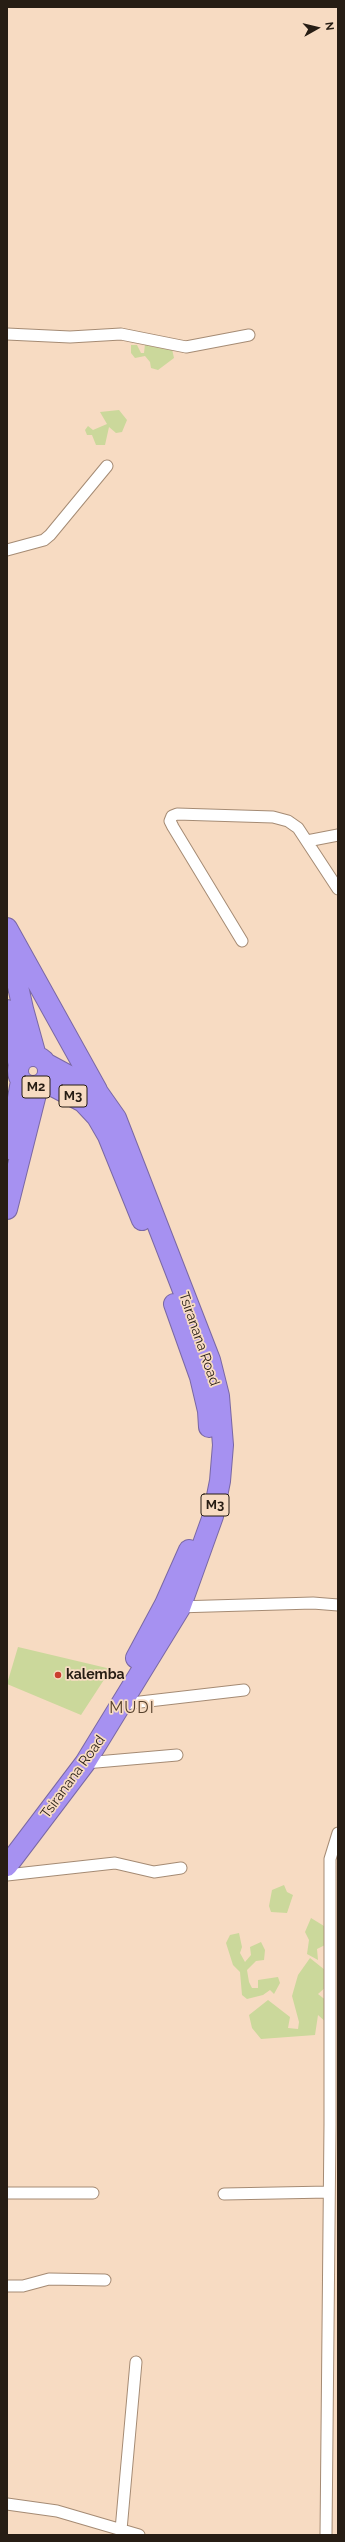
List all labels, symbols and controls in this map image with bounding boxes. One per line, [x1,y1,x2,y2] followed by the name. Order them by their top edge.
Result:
[297,8,337,48] north arrow
[322,21,336,31] text: N
[22,1076,50,1098] road number: M2
[59,1085,87,1107] road number: M3
[175,1290,223,1388] street label: Tsiranana Road
[201,1494,229,1516] road number: M3
[66,1667,125,1683] place label: kalemba
[53,1670,63,1680] marker: kalemba
[109,1698,155,1718] district label: MUDI
[37,1732,109,1822] street label: Tsiranana Road

